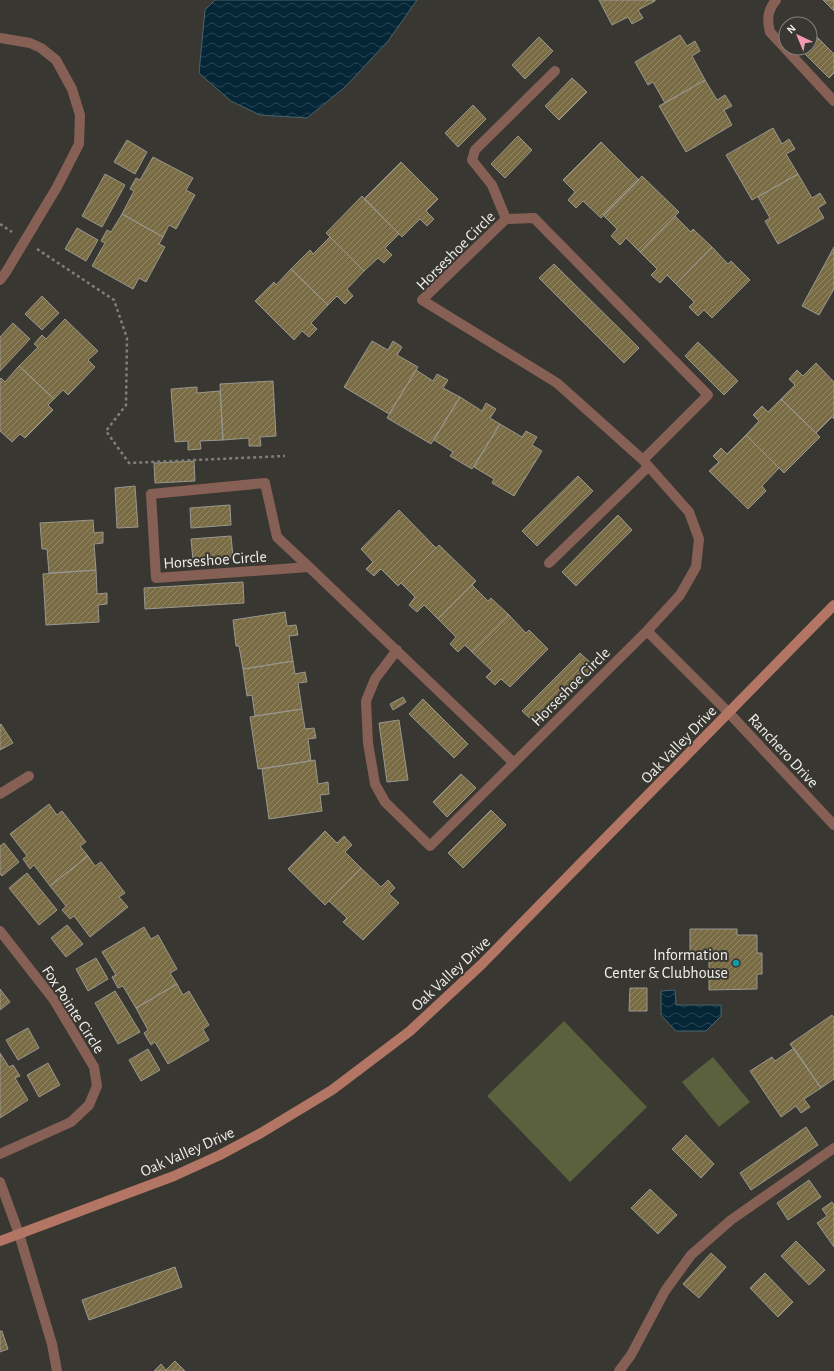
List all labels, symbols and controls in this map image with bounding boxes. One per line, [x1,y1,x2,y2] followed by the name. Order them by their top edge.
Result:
[778,16,818,56] north arrow
[785,23,798,36] text: N
[413,208,498,293] street label: Horseshoe Circle
[163,548,267,572] street label: Horseshoe Circle
[528,644,613,729] street label: Horseshoe Circle
[638,703,720,787] street label: Oak Valley Drive
[745,711,821,791] street label: Ranchero Drive
[408,933,494,1015] street label: Oak Valley Drive
[604,947,728,981] place label: Information Center & Clubhouse
[731,958,741,968] marker: Information Center & Clubhouse
[39,963,107,1056] street label: Fox Pointe Circle
[138,1124,237,1181] street label: Oak Valley Drive

